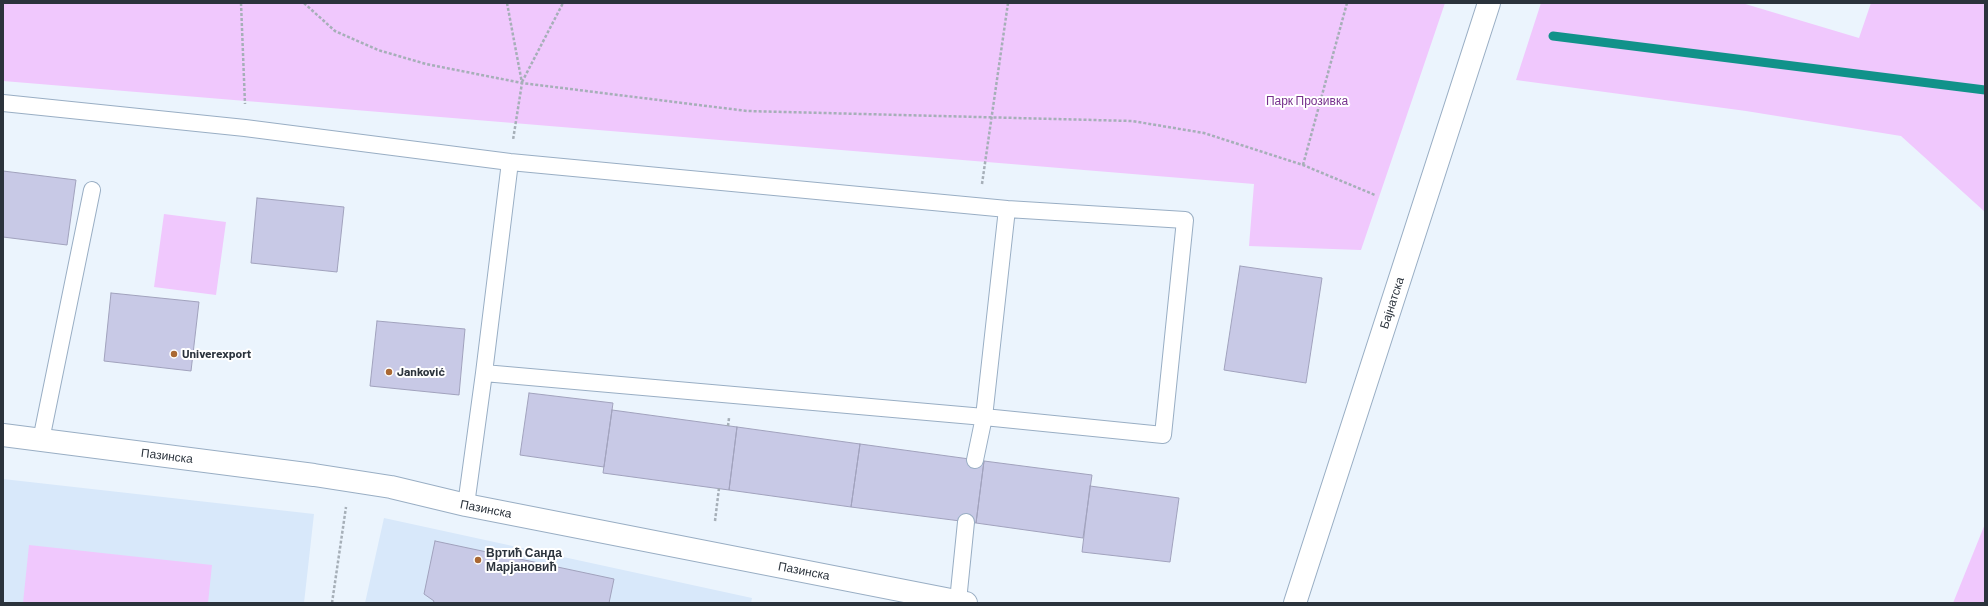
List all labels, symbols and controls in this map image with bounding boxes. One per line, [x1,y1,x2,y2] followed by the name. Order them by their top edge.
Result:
[1266,94,1348,108] park label: Парк Прозивка
[1377,275,1407,331] street label: Бајнатска
[182,347,251,361] place label: Univerexport
[169,349,179,359] marker: Univerexport
[397,365,445,379] place label: Janković
[384,367,394,377] marker: Janković
[140,446,194,466] street label: Пазинска
[459,497,513,521] street label: Пазинска
[486,546,562,574] place label: Вртић Санда Марјановић
[473,555,483,565] marker: Вртић Санда Марјановић
[777,559,831,583] street label: Пазинска

